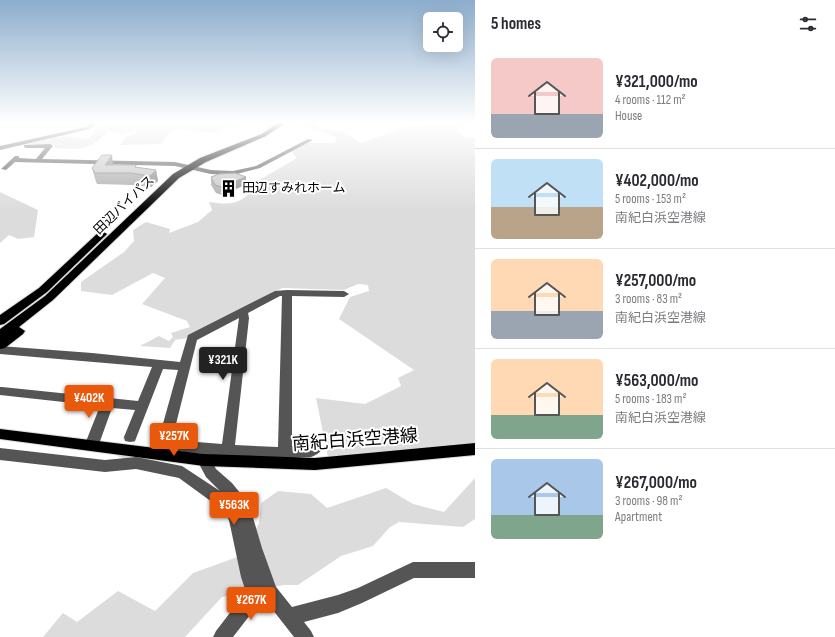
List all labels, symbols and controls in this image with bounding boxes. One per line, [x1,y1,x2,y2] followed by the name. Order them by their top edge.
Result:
[423,12,463,52] map controls
[423,12,463,52] button: locate
[797,13,819,35] icon: filters
[491,14,541,34] text: 5 homes
[615,72,698,92] text: ¥321,000/mo
[523,74,571,122] icon: home
[615,92,686,108] text: 4 rooms · 112 m²
[615,108,642,124] text: House
[615,171,699,191] text: ¥402,000/mo
[90,172,158,238] street label: 田辺バイパス
[523,175,571,223] icon: home
[219,178,239,198] building icon: 田辺すみれホーム
[242,180,346,196] place label: 田辺すみれホーム
[615,191,686,207] text: 5 rooms · 153 m²
[615,210,706,226] text: 南紀白浜空港線
[615,271,696,291] text: ¥257,000/mo
[523,275,571,323] icon: home
[615,291,682,307] text: 3 rooms · 83 m²
[615,310,706,326] text: 南紀白浜空港線
[195,347,251,381] pin: ¥321K
[208,352,238,368] text: ¥321K
[615,371,699,391] text: ¥563,000/mo
[523,375,571,423] icon: home
[61,385,117,419] pin: ¥402K
[74,390,104,406] text: ¥402K
[615,391,686,407] text: 5 rooms · 183 m²
[615,410,706,426] text: 南紀白浜空港線
[146,423,202,457] pin: ¥257K
[291,425,419,455] street label: 南紀白浜空港線
[159,428,189,444] text: ¥257K
[615,473,697,493] text: ¥267,000/mo
[523,475,571,523] icon: home
[206,492,262,526] pin: ¥563K
[615,493,682,509] text: 3 rooms · 98 m²
[219,497,249,513] text: ¥563K
[615,509,662,525] text: Apartment
[223,587,279,621] pin: ¥267K
[236,592,266,608] text: ¥267K

